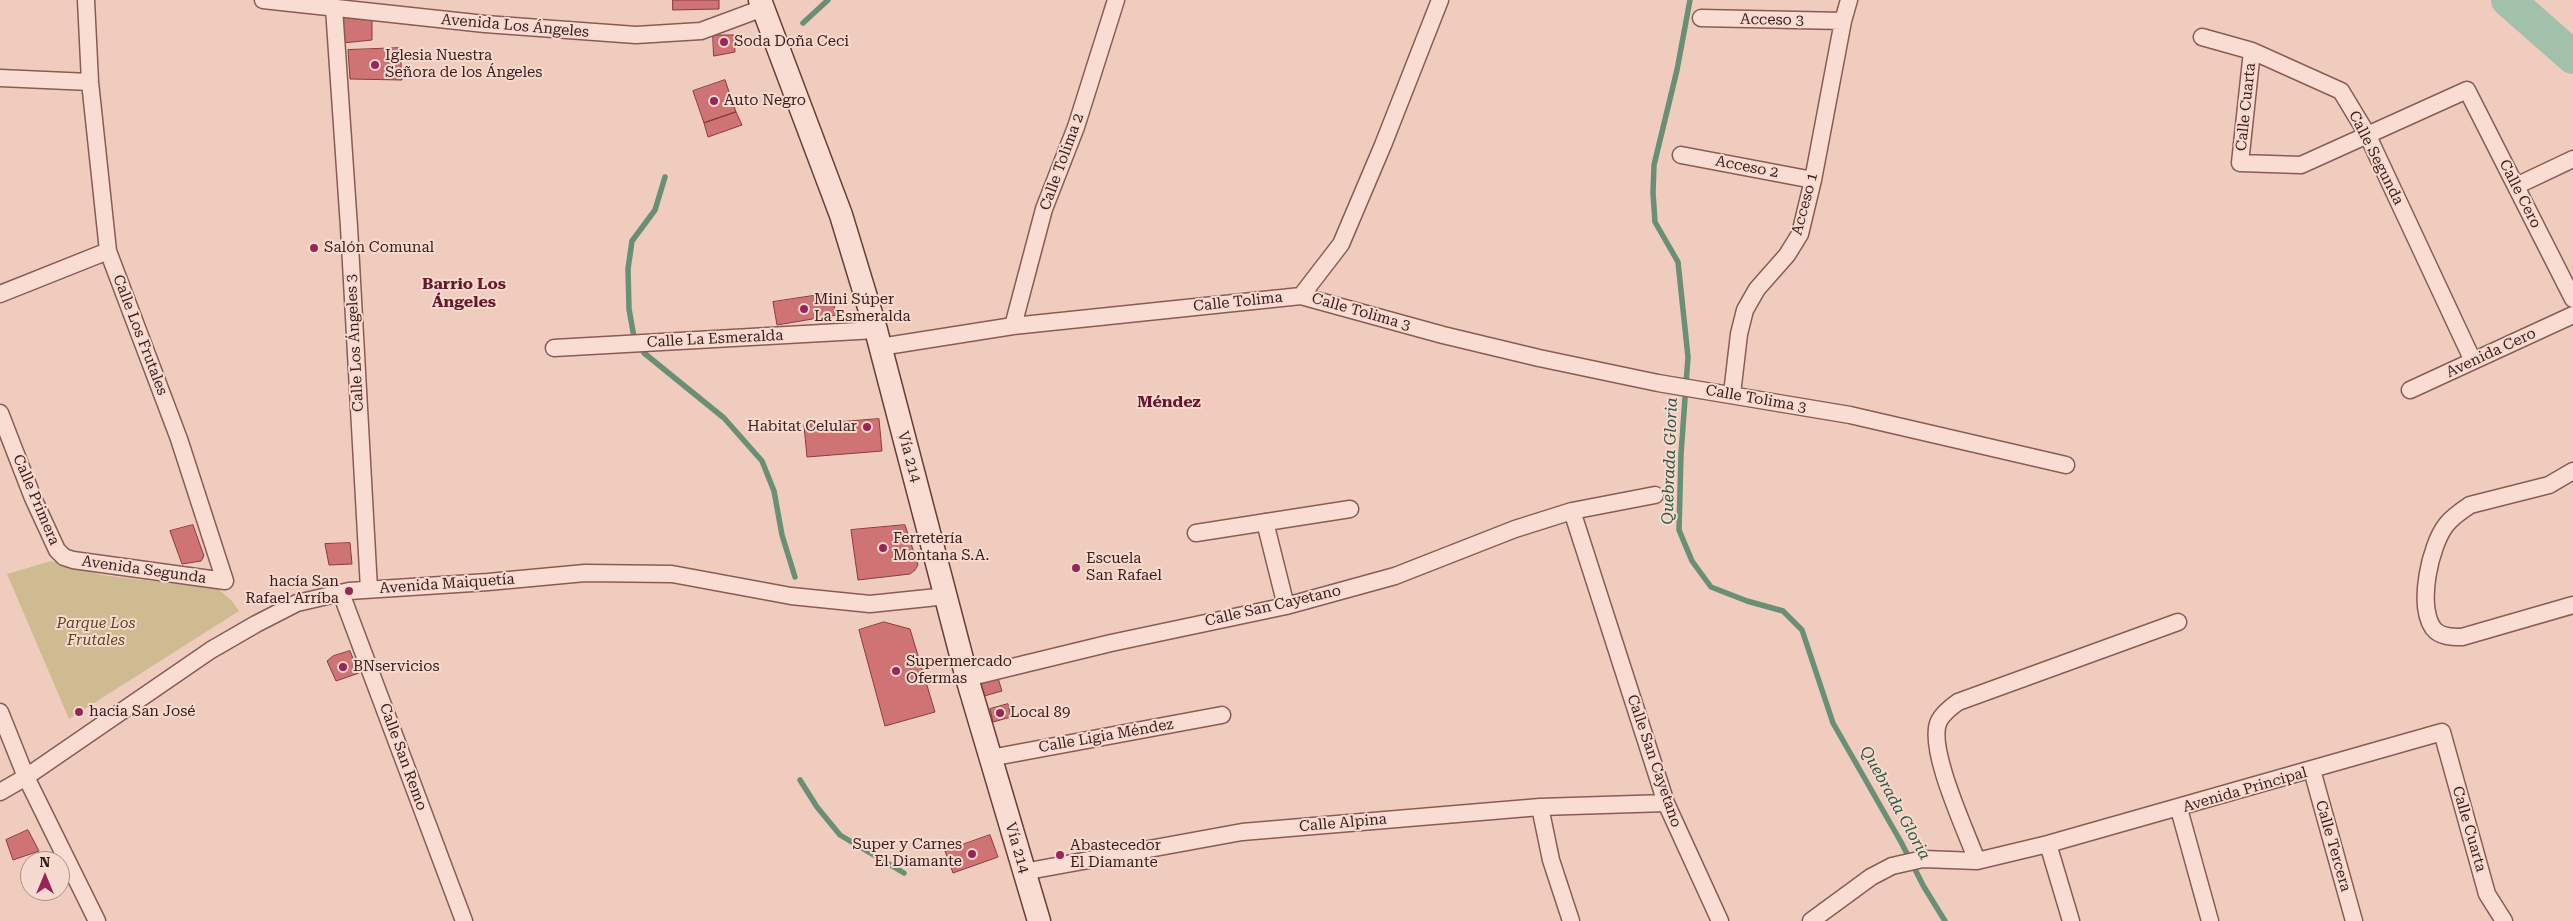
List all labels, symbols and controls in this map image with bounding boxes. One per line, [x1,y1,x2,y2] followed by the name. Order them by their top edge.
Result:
[1740,10,1804,30] street label: Acceso 3
[440,11,590,41] street label: Avenida Los Ángeles
[734,33,849,51] place label: Soda Doña Ceci
[718,36,730,48] marker: Soda Doña Ceci
[385,47,542,82] place label: Iglesia Nuestra Señora de los Ángeles
[369,59,381,71] marker: Iglesia Nuestra Señora de los Ángeles
[2232,62,2260,152] street label: Calle Cuarta
[724,92,806,110] place label: Auto Negro
[708,95,720,107] marker: Auto Negro
[2345,108,2407,208] street label: Calle Segunda
[1036,111,1088,213] street label: Calle Tolima 2
[1714,152,1780,182] street label: Acceso 2
[2495,157,2545,231] street label: Calle Cero
[1788,171,1822,237] street label: Acceso 1
[324,239,434,257] place label: Salón Comunal
[308,242,320,254] marker: Salón Comunal
[109,272,171,398] street label: Calle Los Frutales
[342,273,368,413] street label: Calle Los Ángeles 3
[422,274,506,312] district label: Barrio Los Ángeles
[1192,288,1284,316] street label: Calle Tolima
[1310,289,1412,335] street label: Calle Tolima 3
[814,291,911,326] place label: Mini Súper La Esmeralda
[798,303,810,315] marker: Mini Súper La Esmeralda
[2443,324,2539,382] street label: Avenida Cero
[646,326,784,352] street label: Calle La Esmeralda
[1704,381,1808,417] street label: Calle Tolima 3
[1137,392,1201,412] district label: Méndez
[1658,397,1682,525] water label: Quebrada Gloria
[747,418,857,436] place label: Habitat Celular
[861,421,873,433] marker: Habitat Celular
[894,429,924,485] street label: Vía 214
[9,452,63,548] street label: Calle Primera
[893,530,989,565] place label: Ferretería Montana S.A.
[877,542,889,554] marker: Ferretería Montana S.A.
[1086,550,1162,585] place label: Escuela San Rafael
[81,552,207,588] street label: Avenida Segunda
[1070,562,1082,574] marker: Escuela San Rafael
[379,570,515,598] street label: Avenida Maiquetía
[245,573,339,608] place label: hacía San Rafael Arríba
[1203,582,1343,630] street label: Calle San Cayetano
[343,585,355,597] marker: hacía San Rafael Arríba
[57,615,135,650] park label: Parque Los Frutales
[906,653,1012,688] place label: Supermercado Ofermas
[353,658,440,676] place label: BNservicios
[337,661,349,673] marker: BNservicios
[890,665,902,677] marker: Supermercado Ofermas
[1623,692,1685,830] street label: Calle San Cayetano
[375,701,431,813] street label: Calle San Remo
[89,703,196,721] place label: hacia San José
[1010,704,1070,722] place label: Local 89
[73,706,85,718] marker: hacia San José
[994,707,1006,719] marker: Local 89
[1037,715,1175,757] street label: Calle Ligia Méndez
[1856,743,1934,863] water label: Quebrada Gloria
[2181,764,2309,816] street label: Avenida Principal
[2448,784,2490,874] street label: Calle Cuarta
[2311,798,2355,894] street label: Calle Tercera
[1298,810,1388,836] street label: Calle Alpina
[1001,820,1033,876] street label: Vía 214
[853,836,962,871] place label: Super y Carnes El Diamante
[1070,837,1161,872] place label: Abastecedor El Diamante
[966,848,978,860] marker: Super y Carnes El Diamante
[1054,849,1066,861] marker: Abastecedor El Diamante
[20,851,70,901] north arrow
[40,854,50,870] text: N

